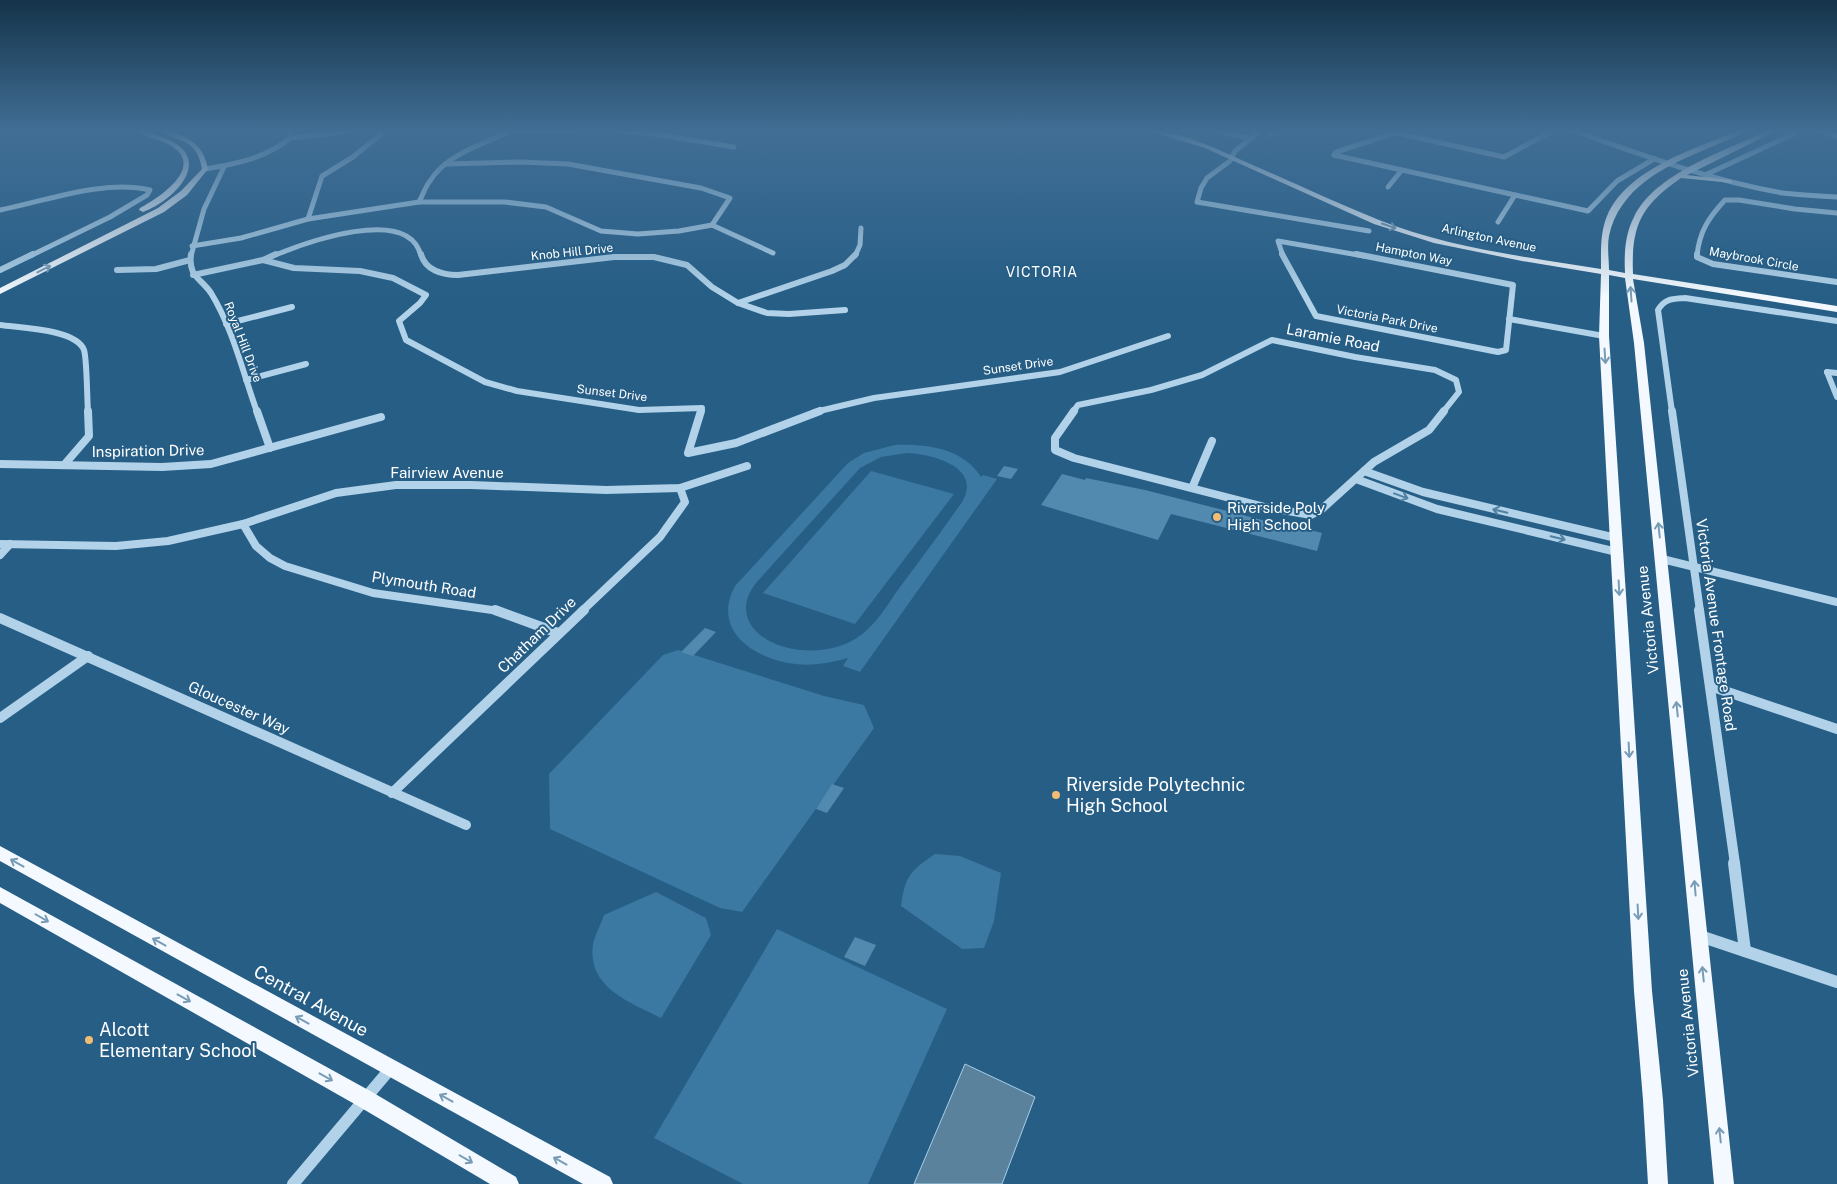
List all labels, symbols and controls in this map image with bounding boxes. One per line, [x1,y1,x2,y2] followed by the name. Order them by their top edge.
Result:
[1440,221,1538,255] street label: Arlington Avenue
[1381,222,1396,231] one-way arrow
[1375,240,1454,268] street label: Hampton Way
[530,241,614,263] street label: Knob Hill Drive
[1708,244,1800,274] street label: Maybrook Circle
[36,264,51,274] one-way arrow
[1006,264,1078,280] district label: VICTORIA
[1626,286,1635,302] one-way arrow
[221,300,265,384] street label: Royal Hill Drive
[1335,302,1439,336] street label: Victoria Park Drive
[1285,320,1381,355] street label: Laramie Road
[1601,348,1610,364] one-way arrow
[982,354,1054,378] street label: Sunset Drive
[576,382,648,404] street label: Sunset Drive
[91,441,205,460] street label: Inspiration Drive
[390,464,504,481] street label: Fairview Avenue
[1393,492,1409,502] one-way arrow
[1227,499,1325,533] place label: Riverside Poly High School
[1493,506,1509,515] one-way arrow
[1211,511,1223,523] marker: Riverside Poly High School
[1693,518,1740,732] street label: Victoria Avenue Frontage Road
[1654,522,1664,538] one-way arrow
[1550,534,1566,543] one-way arrow
[1633,565,1662,675] street label: Victoria Avenue
[371,568,478,601] street label: Plymouth Road
[1614,580,1623,596] one-way arrow
[494,593,579,676] street label: Chatham Drive
[186,678,293,738] street label: Gloucester Way
[1672,701,1682,717] one-way arrow
[1624,742,1633,758] one-way arrow
[1066,774,1245,816] place label: Riverside Polytechnic High School
[1050,789,1062,801] marker: Riverside Polytechnic High School
[11,857,25,867] one-way arrow
[1690,880,1700,896] one-way arrow
[1634,904,1643,920] one-way arrow
[35,914,49,924] one-way arrow
[153,936,167,946] one-way arrow
[250,960,372,1041] street label: Central Avenue
[1698,966,1708,982] one-way arrow
[1673,968,1702,1078] street label: Victoria Avenue
[176,994,191,1003] one-way arrow
[294,1015,309,1025] one-way arrow
[99,1019,257,1061] place label: Alcott Elementary School
[83,1034,95,1046] marker: Alcott Elementary School
[318,1073,332,1083] one-way arrow
[439,1093,454,1103] one-way arrow
[1715,1128,1724,1144] one-way arrow
[459,1154,473,1164] one-way arrow
[553,1156,568,1165] one-way arrow

